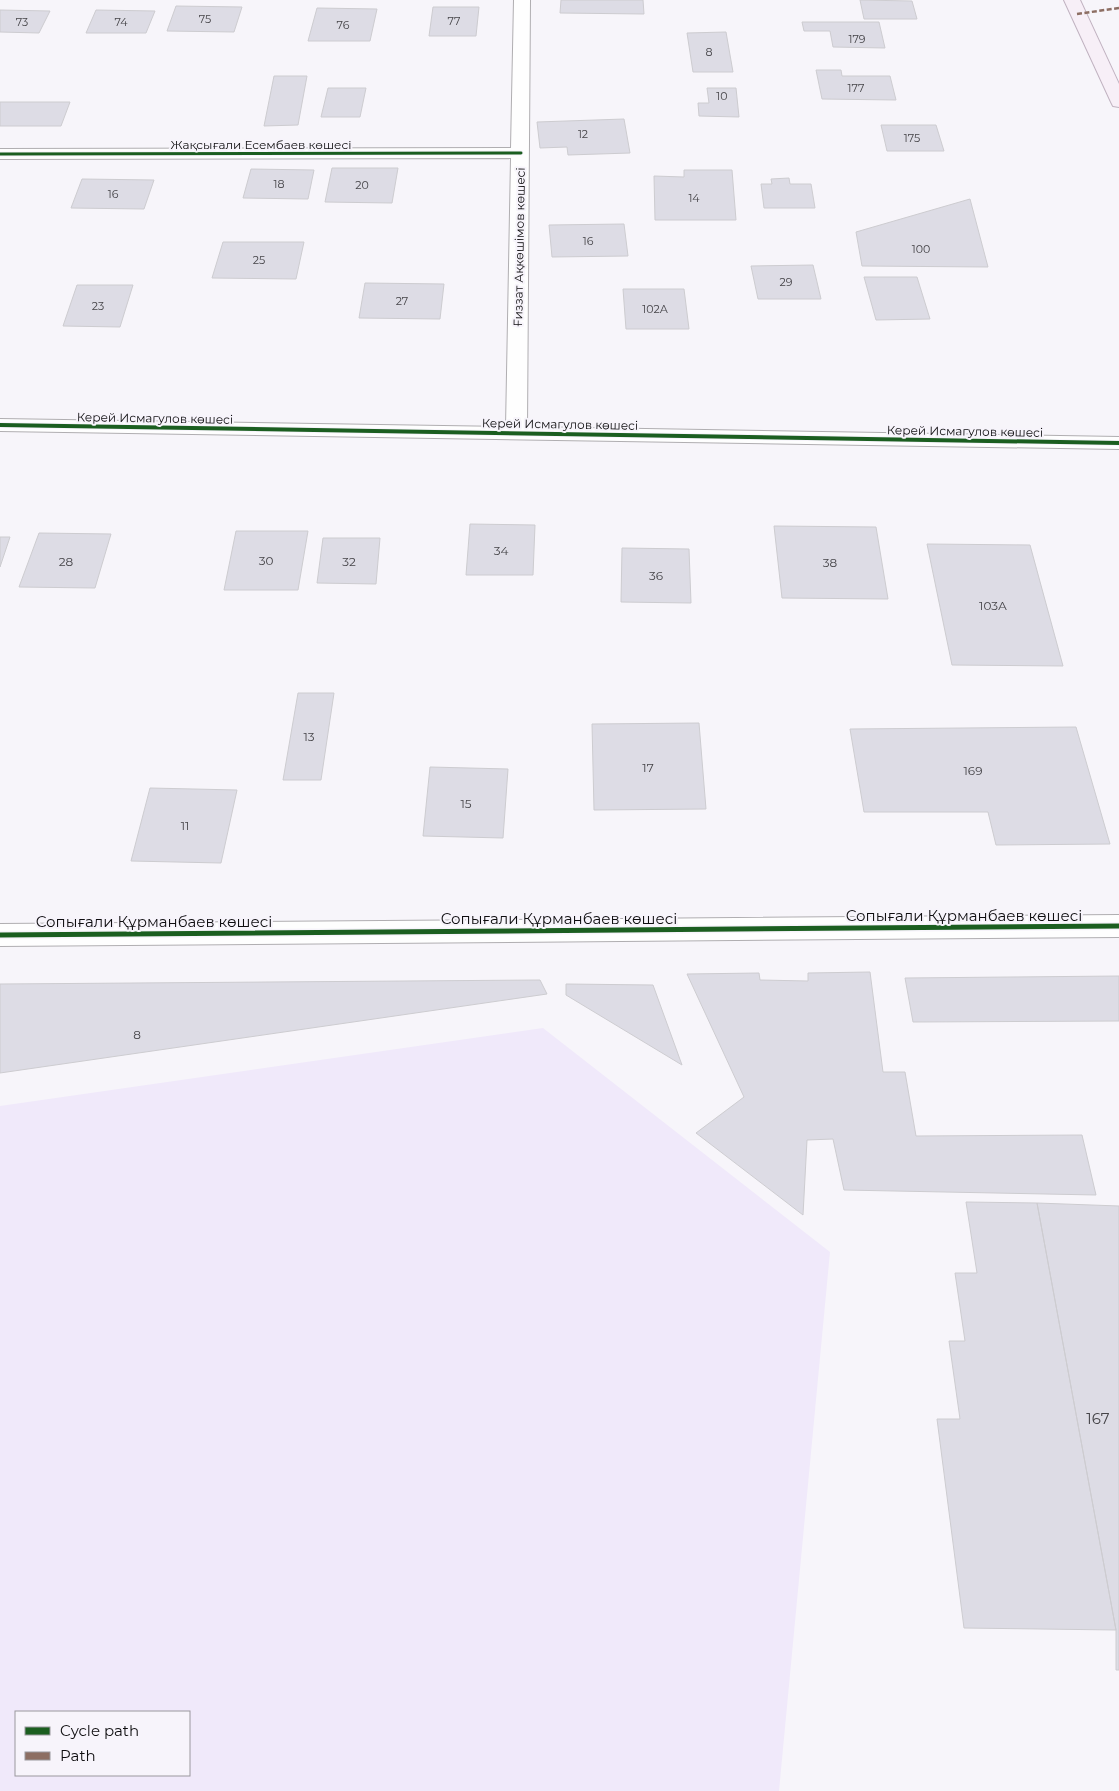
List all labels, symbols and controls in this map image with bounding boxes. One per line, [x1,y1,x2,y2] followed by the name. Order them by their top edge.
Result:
[199,12,211,26] house number: 75
[448,14,460,28] house number: 77
[16,15,28,29] house number: 73
[114,15,128,29] house number: 74
[337,18,350,32] house number: 76
[848,32,866,46] house number: 179
[705,45,713,59] house number: 8
[848,81,864,95] house number: 177
[716,89,728,103] house number: 10
[578,127,588,141] house number: 12
[904,131,920,145] house number: 175
[171,137,351,152] street label: Жақсығали Есембаев көшесi
[510,167,528,327] street label: Ғиззат Ақкөшімов көшесi
[274,177,285,191] house number: 18
[355,178,369,192] house number: 20
[108,187,119,201] house number: 16
[688,191,700,205] house number: 14
[583,234,594,248] house number: 16
[912,242,930,256] house number: 100
[253,253,265,267] house number: 25
[780,275,793,289] house number: 29
[396,294,408,308] house number: 27
[92,299,104,313] house number: 23
[642,302,669,316] house number: 102А
[77,409,233,427] street label: Керей Исмагулов көшесі
[482,415,638,433] street label: Керей Исмагулов көшесі
[887,422,1043,440] street label: Керей Исмагулов көшесі
[494,543,508,558] house number: 34
[259,553,273,568] house number: 30
[59,554,74,569] house number: 28
[342,554,356,569] house number: 32
[823,555,838,570] house number: 38
[649,568,663,583] house number: 36
[979,598,1007,613] house number: 103А
[303,729,315,744] house number: 13
[642,760,654,775] house number: 17
[964,763,982,778] house number: 169
[460,796,472,811] house number: 15
[181,818,189,833] house number: 11
[846,906,1082,925] street label: Сопығали Құрманбаев көшесі
[441,909,677,928] street label: Сопығали Құрманбаев көшесі
[36,912,272,931] street label: Сопығали Құрманбаев көшесі
[133,1027,141,1042] house number: 8
[1086,1409,1110,1428] house number: 167
[15,1711,190,1776] legend
[60,1721,139,1740] text: Cycle path
[60,1746,96,1765] text: Path

